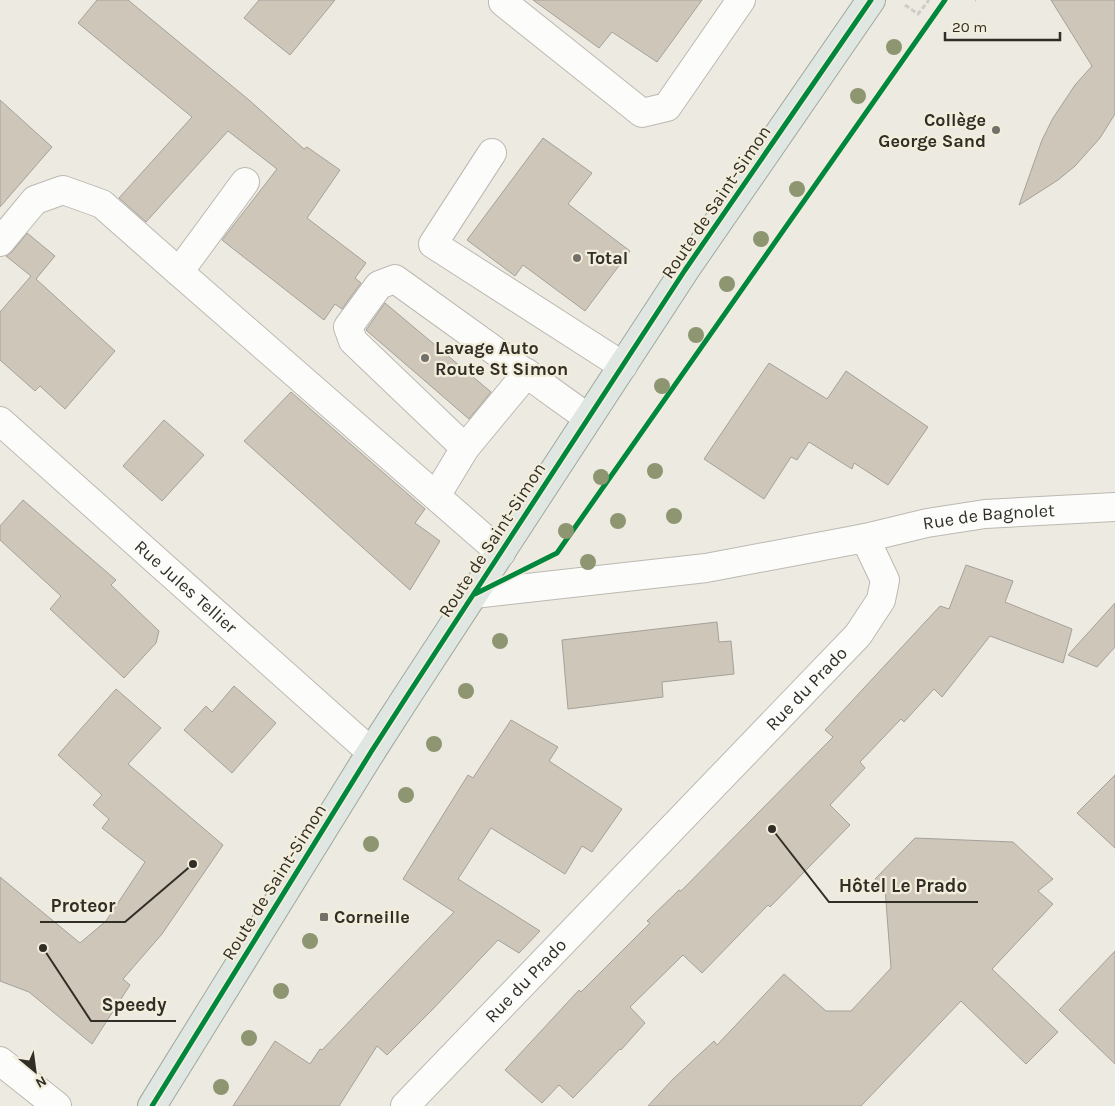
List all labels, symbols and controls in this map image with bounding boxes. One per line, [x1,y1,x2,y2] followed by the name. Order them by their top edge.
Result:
[945,10,1060,42] scale bar
[952,18,987,36] text: 20 m
[878,109,986,152] place label: Collège George Sand
[657,121,775,283] street label: Route de Saint-Simon
[990,124,1002,136] marker: Collège George Sand
[587,247,628,269] place label: Total
[571,252,583,264] marker: Total
[435,337,568,380] place label: Lavage Auto Route St Simon
[419,352,431,364] marker: Lavage Auto Route St Simon
[434,458,550,622] street label: Route de Saint-Simon
[921,499,1056,535] street label: Rue de Bagnolet
[130,535,242,639] street label: Rue Jules Tellier
[761,642,852,735] street label: Rue du Prado
[217,800,331,964] street label: Route de Saint-Simon
[829,868,978,902] callout: Hôtel Le Prado
[839,875,967,897] text: Hôtel Le Prado
[40,888,125,922] callout: Proteor
[50,895,116,917] text: Proteor
[334,906,410,928] place label: Corneille
[318,911,330,923] marker: Corneille
[480,934,571,1027] street label: Rue du Prado
[91,987,176,1021] callout: Speedy
[101,994,167,1016] text: Speedy
[10,1046,60,1096] north arrow
[33,1072,50,1092] text: N

